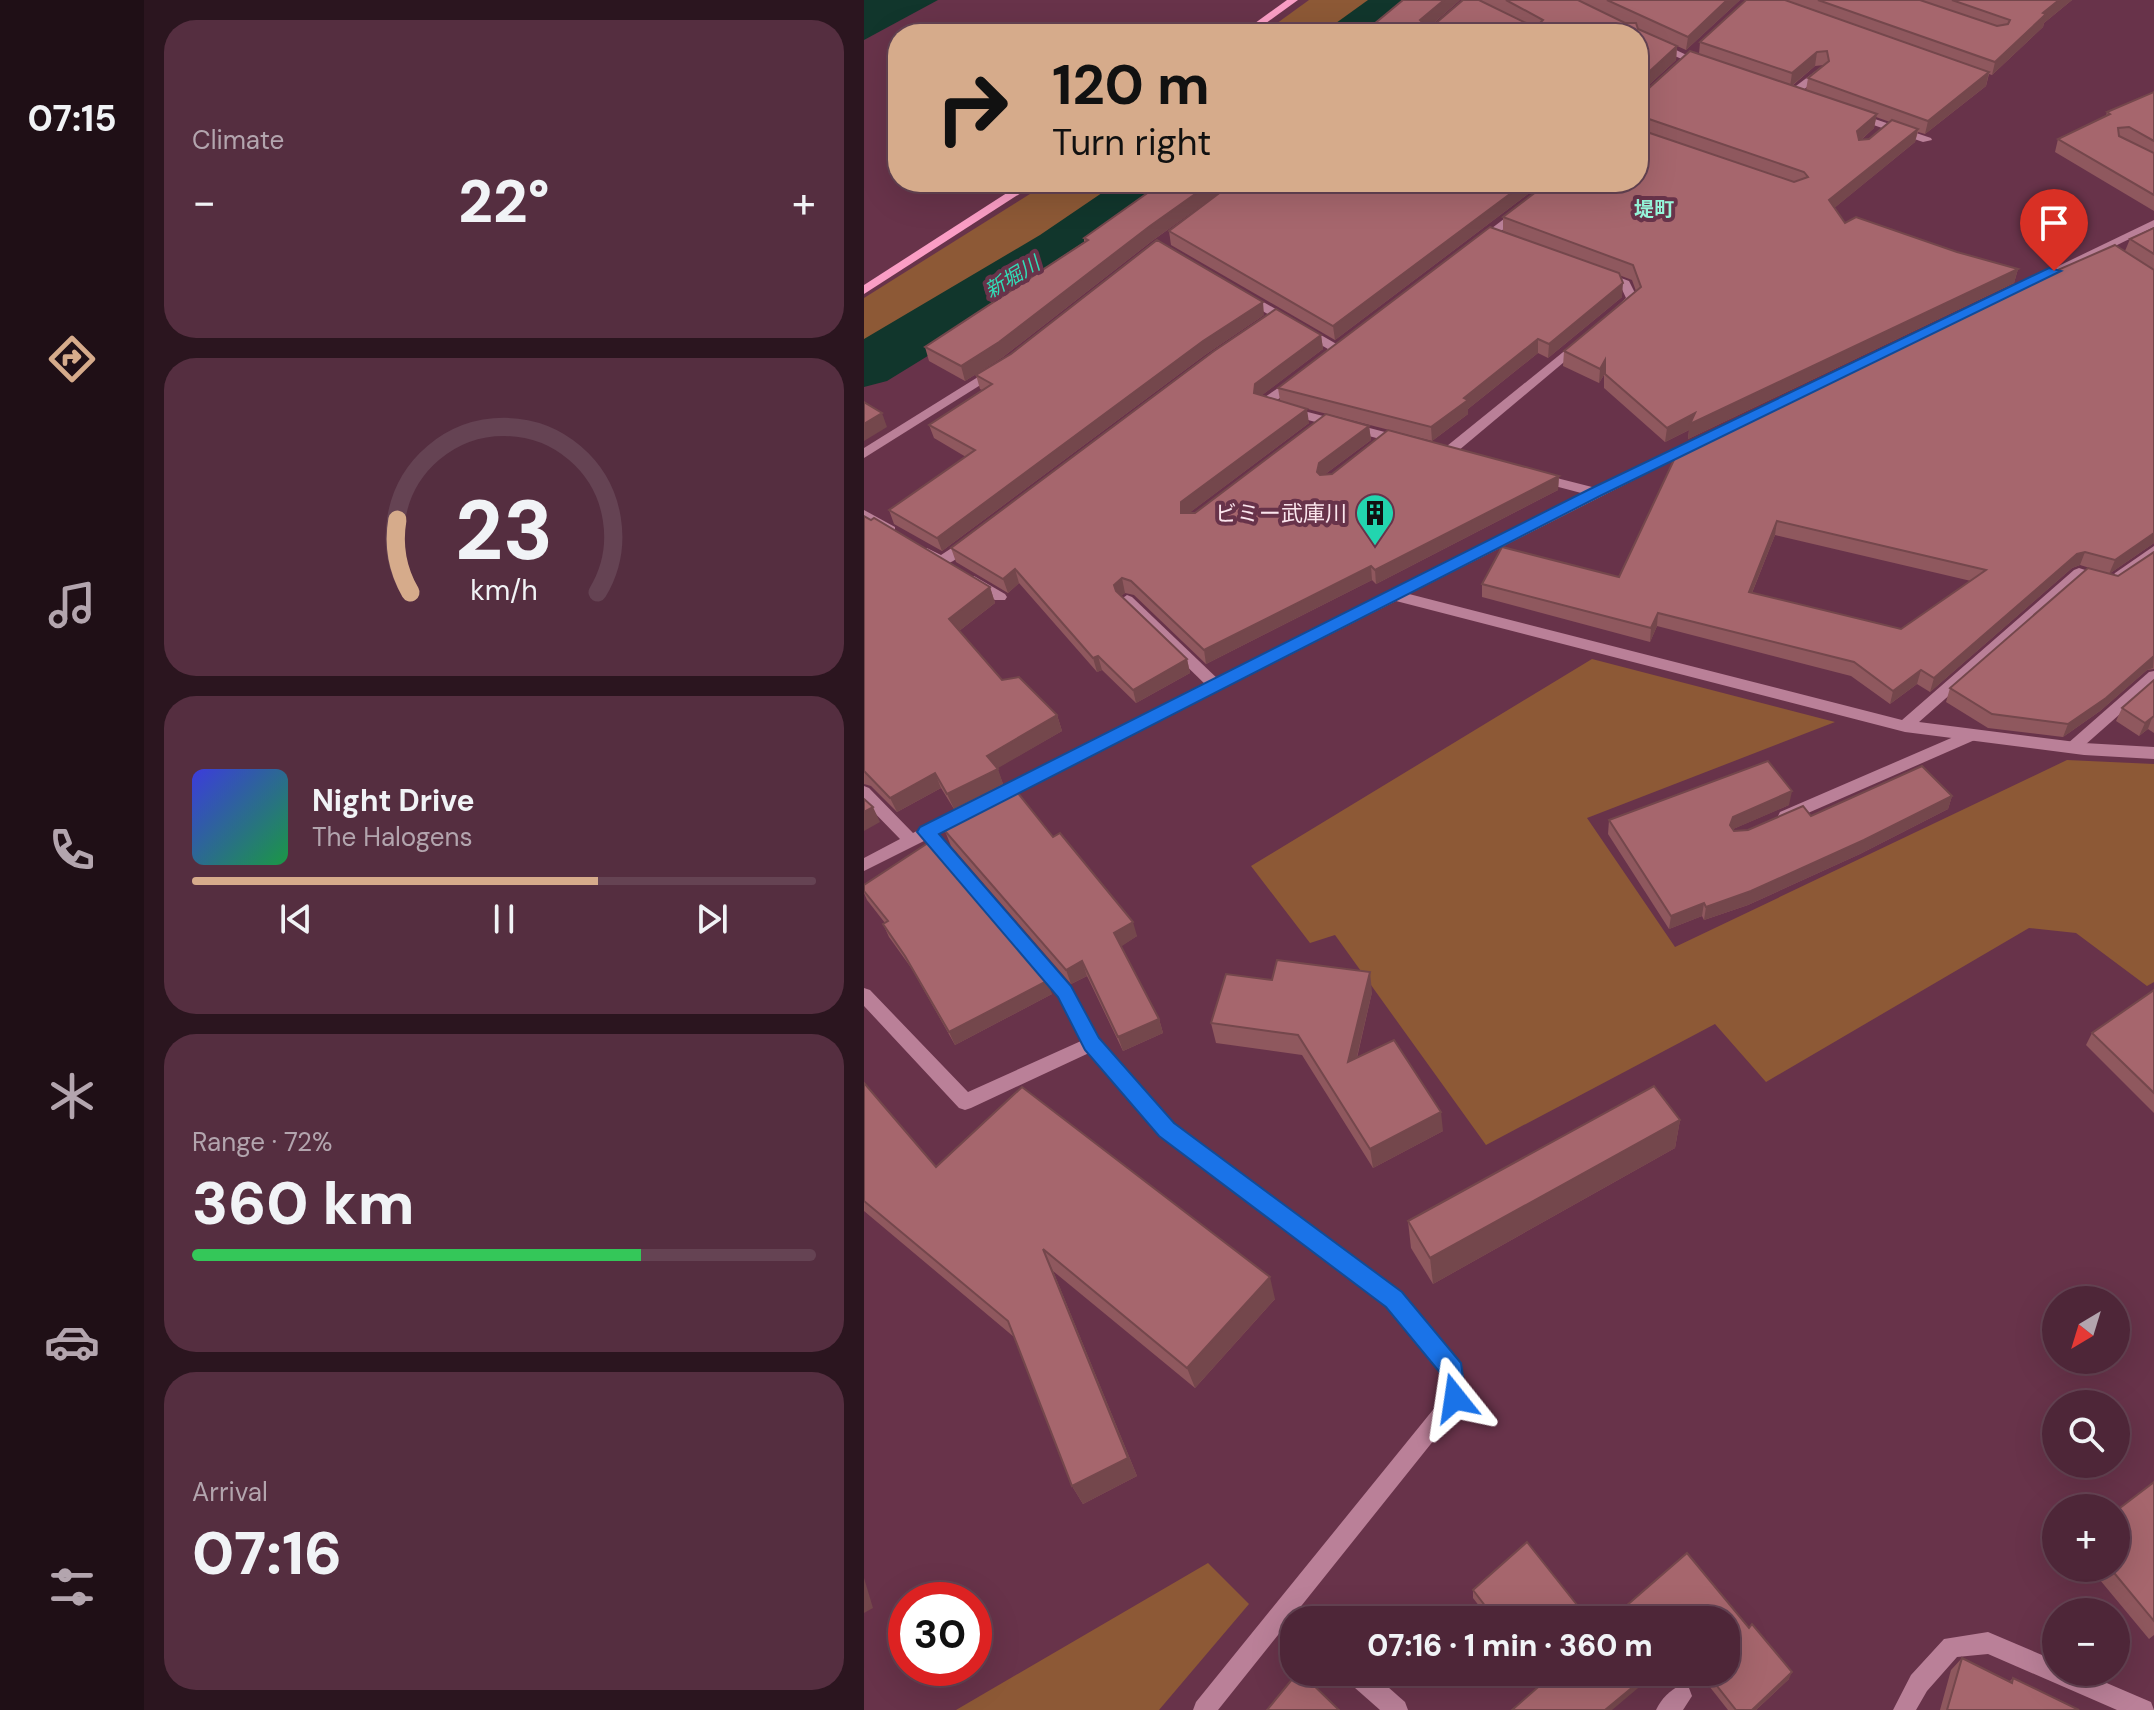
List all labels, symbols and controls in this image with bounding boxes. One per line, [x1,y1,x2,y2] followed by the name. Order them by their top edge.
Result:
[1052,48,1210,121] text: 120 m
[920,56,1024,160] icon: right
[27,95,117,142] text: 07:15
[1052,119,1211,166] text: Turn right
[192,123,284,157] text: Climate
[458,162,550,241] text: 22°
[192,173,216,231] text: −
[792,173,816,231] text: +
[2020,189,2088,271] pin
[1634,196,1674,222] district label: 堤町
[2032,201,2076,245] icon: arrive
[980,249,1046,304] water label: 新堀川
[44,331,100,387] icon: directions
[455,476,553,585] text: 23
[1354,492,1396,547] building icon: ビミー武庫川
[1215,499,1347,528] place label: ビミー武庫川
[470,572,538,609] text: km/h
[44,577,100,633] icon: music
[312,781,475,820] text: Night Drive
[312,820,472,854] text: The Halogens
[44,822,100,878] icon: phone
[274,897,318,941] icon: previous
[482,897,526,941] icon: pause
[690,897,734,941] icon: next
[44,1068,100,1124] icon: climate
[192,1125,333,1159] text: Range · 72%
[192,1164,415,1243] text: 360 km
[2042,1286,2130,1374] north arrow
[2042,1286,2130,1686] map controls
[44,1314,100,1370] icon: car
[1413,1356,1497,1440] position arrow
[2042,1390,2130,1478] button: search
[192,1475,268,1509] text: Arrival
[2042,1494,2130,1582] button: +
[192,1514,342,1593] text: 07:16
[44,1559,100,1615] icon: filters
[888,1582,992,1686] speed limit sign: 30
[2042,1598,2130,1686] button: −
[1367,1626,1653,1665] text: 07:16 · 1 min · 360 m

